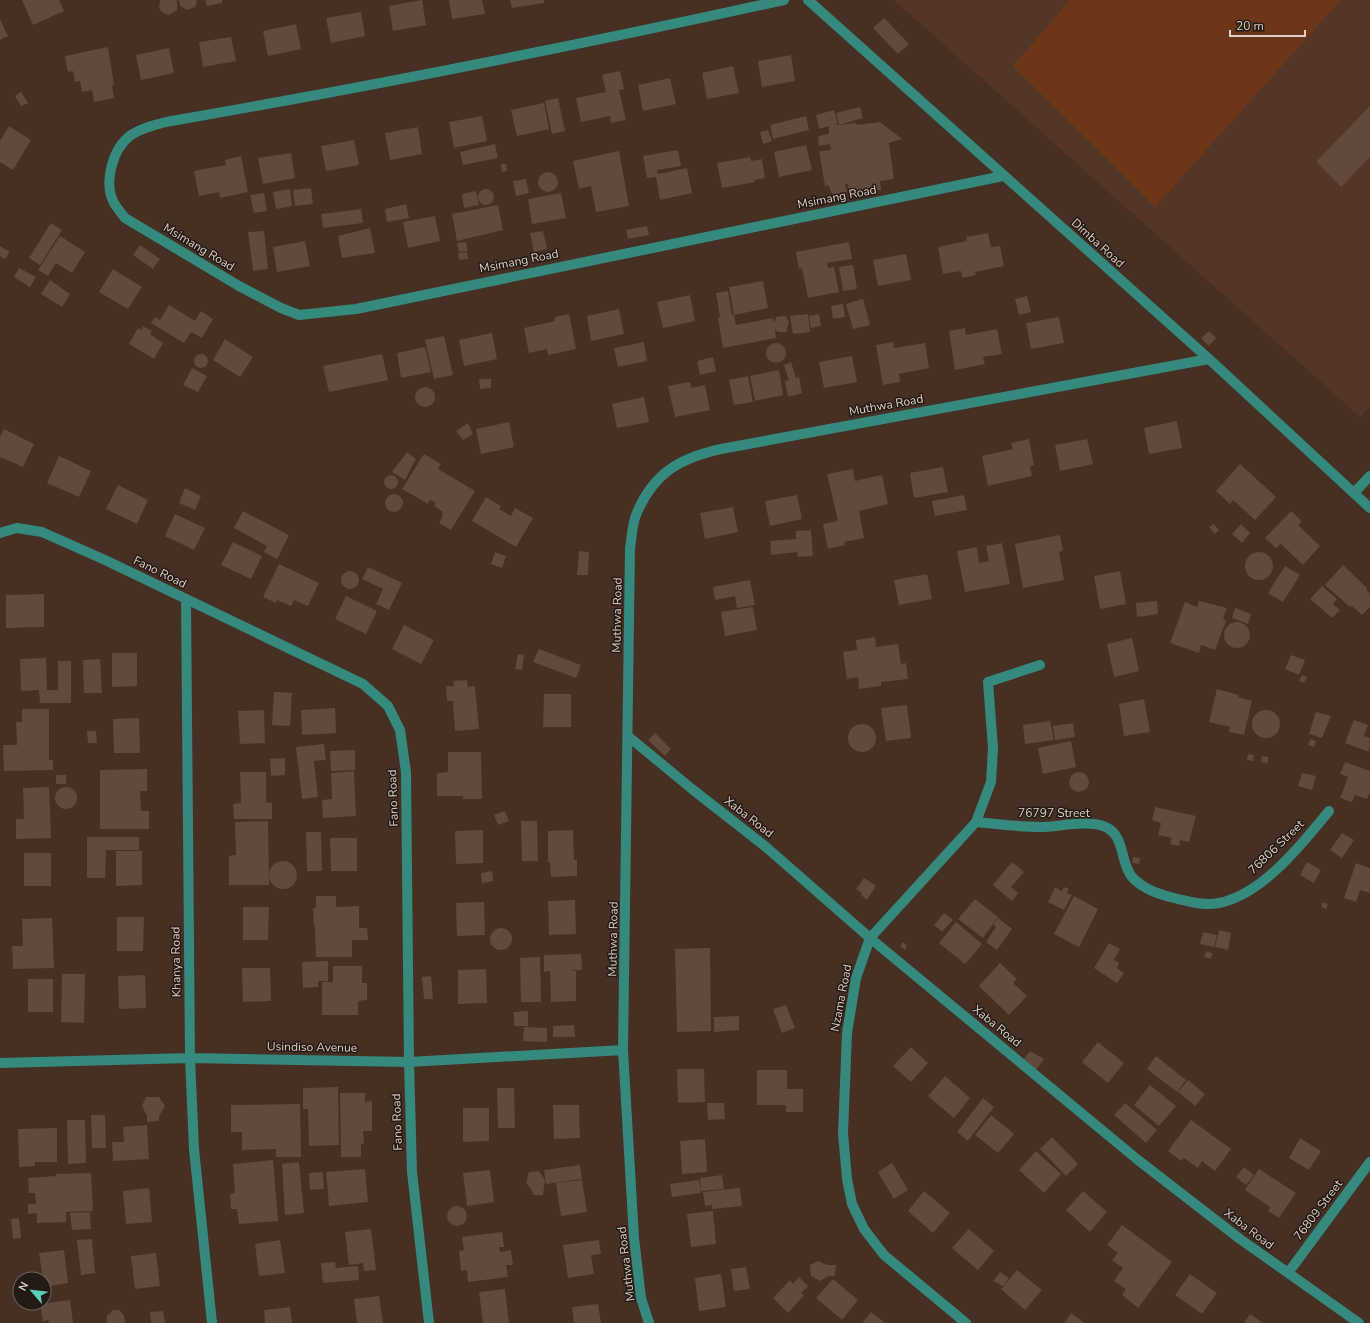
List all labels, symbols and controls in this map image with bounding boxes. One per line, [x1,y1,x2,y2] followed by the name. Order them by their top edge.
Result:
[1230,12,1305,38] scale bar
[1236,18,1264,34] text: 20 m
[796,181,878,213] street label: Msimang Road
[1068,215,1128,271] street label: Dimba Road
[160,219,238,275] street label: Msimang Road
[478,245,560,277] street label: Msimang Road
[848,391,924,419] street label: Muthwa Road
[131,552,189,592] street label: Fano Road
[608,577,626,653] street label: Muthwa Road
[384,769,402,827] street label: Fano Road
[721,793,777,841] street label: Xaba Road
[1018,805,1091,821] street label: 76797 Street
[1245,816,1308,878] street label: 76806 Street
[604,901,622,977] street label: Muthwa Road
[167,926,185,998] street label: Khanya Road
[827,963,855,1033] street label: Nzama Road
[969,1001,1025,1051] street label: Xaba Road
[267,1038,357,1056] street label: Usindiso Avenue
[388,1093,406,1151] street label: Fano Road
[1290,1176,1346,1243] street label: 76809 Street
[1221,1205,1277,1253] street label: Xaba Road
[613,1226,639,1302] street label: Muthwa Road
[12,1271,52,1311] north arrow
[15,1279,32,1294] text: N

